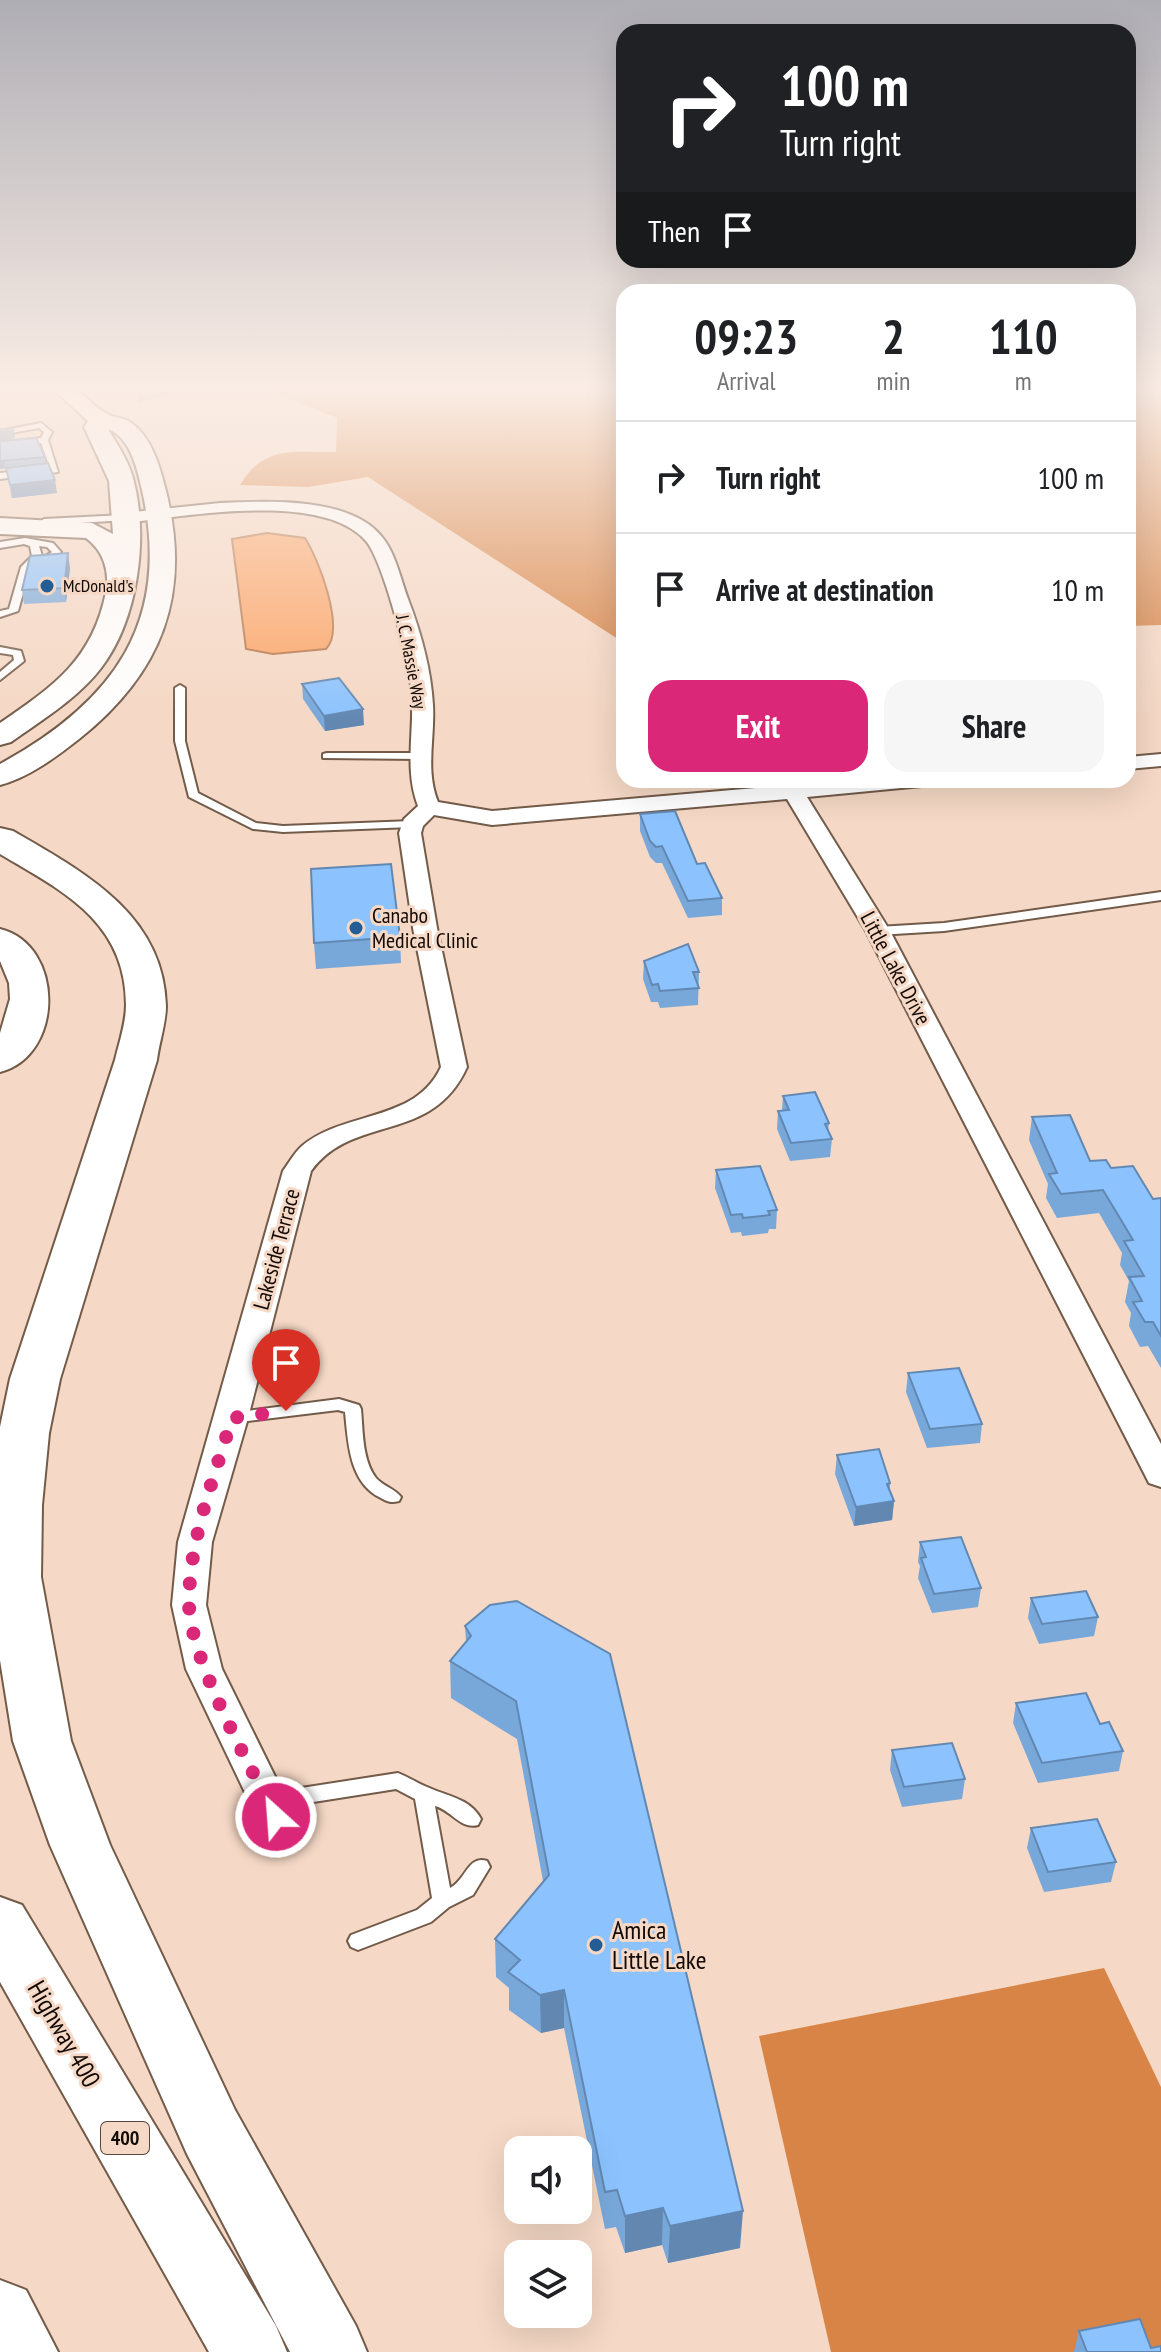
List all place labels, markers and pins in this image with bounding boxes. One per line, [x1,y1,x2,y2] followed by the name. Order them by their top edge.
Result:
[63,574,134,597] place label: McDonald's
[38,577,56,595] marker: McDonald's
[372,901,478,954] place label: Canabo Medical Clinic
[347,919,365,937] marker: Canabo Medical Clinic
[252,1329,320,1411] pin
[612,1913,706,1976] place label: Amica Little Lake
[587,1936,605,1954] marker: Amica Little Lake

